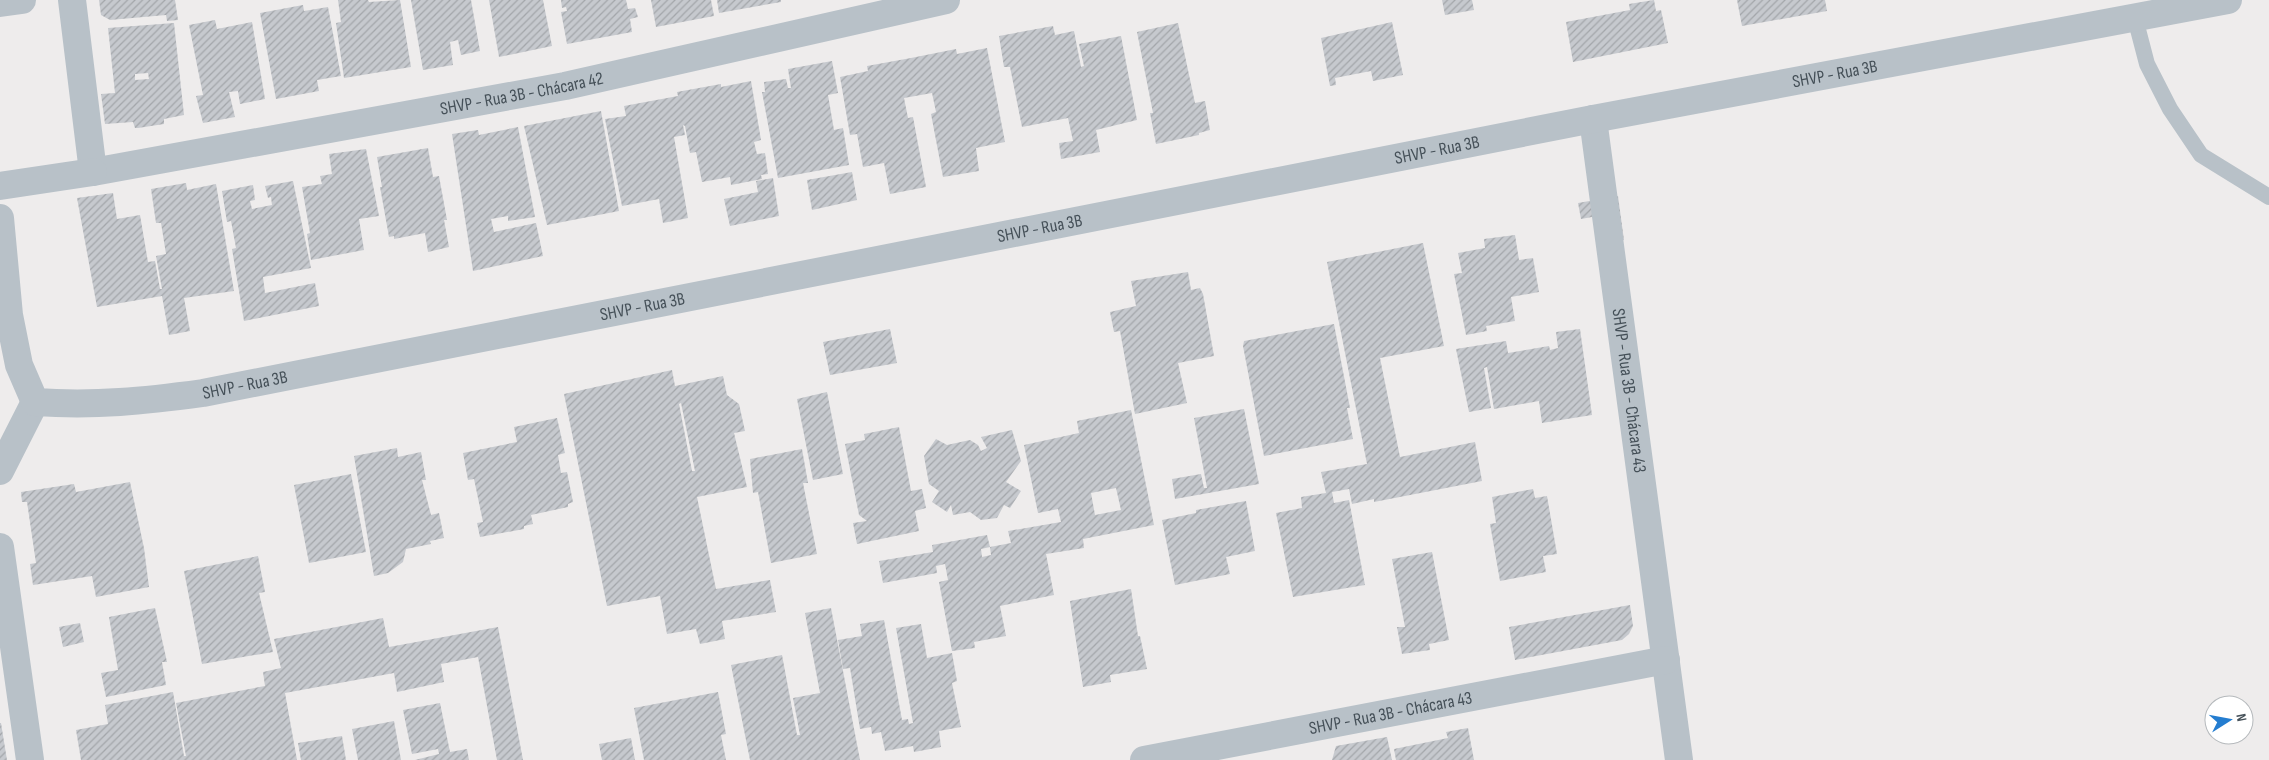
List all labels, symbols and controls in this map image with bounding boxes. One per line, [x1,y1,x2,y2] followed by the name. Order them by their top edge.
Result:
[1791,56,1879,92] street label: SHVP - Rua 3B
[438,68,605,120] street label: SHVP - Rua 3B - Chácara 42
[1393,132,1481,169] street label: SHVP - Rua 3B
[995,210,1084,247] street label: SHVP - Rua 3B
[598,288,687,326] street label: SHVP - Rua 3B
[1608,307,1650,474] street label: SHVP - Rua 3B - Chácara 43
[201,367,289,404] street label: SHVP - Rua 3B
[1307,687,1474,739] street label: SHVP - Rua 3B - Chácara 43
[2204,695,2254,745] north arrow
[2232,712,2250,723] text: N

